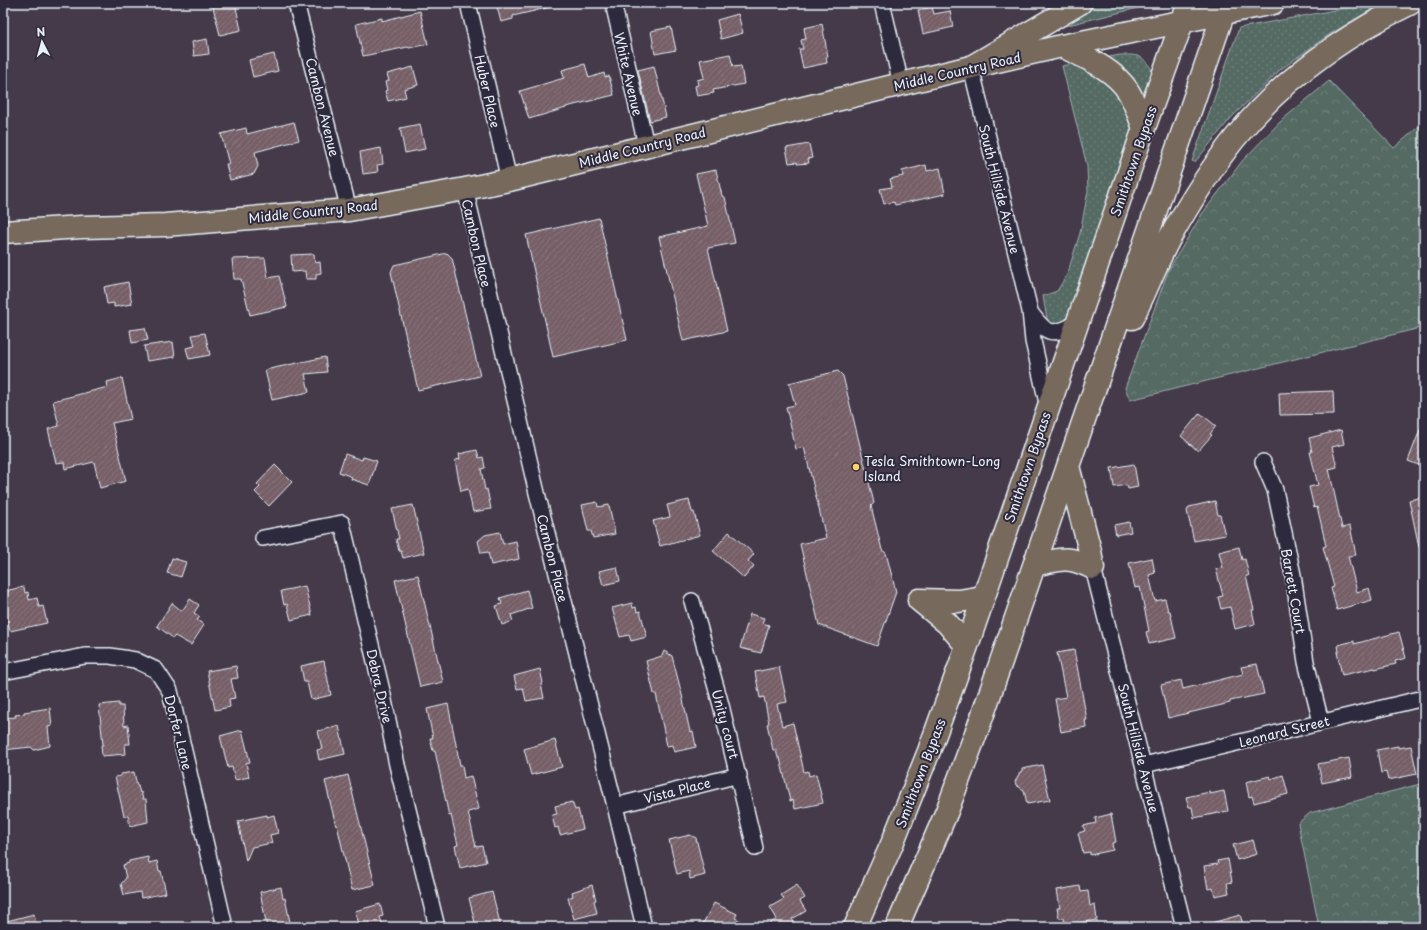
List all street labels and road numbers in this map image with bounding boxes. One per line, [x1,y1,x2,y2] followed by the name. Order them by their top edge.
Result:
[610,30,648,118] street label: White Avenue
[892,47,1022,95] street label: Middle Country Road
[470,53,506,130] street label: Huber Place
[302,56,344,158] street label: Cambon Avenue
[1105,103,1161,219] street label: Smithtown Bypass
[577,122,707,172] street label: Middle Country Road
[975,122,1025,256] street label: South Hillside Avenue
[247,195,379,227] street label: Middle Country Road
[458,197,496,289] street label: Cambon Place
[999,409,1055,525] street label: Smithtown Bypass
[533,512,573,604] street label: Cambon Place
[1277,547,1311,635] street label: Barrett Court
[362,647,398,725] street label: Debra Drive
[1114,681,1164,815] street label: South Hillside Avenue
[708,687,744,761] street label: Unity court
[160,692,198,772] street label: Dorfer Lane
[1237,711,1331,751] street label: Leonard Street
[890,716,950,830] street label: Smithtown Bypass
[642,773,712,807] street label: Vista Place

